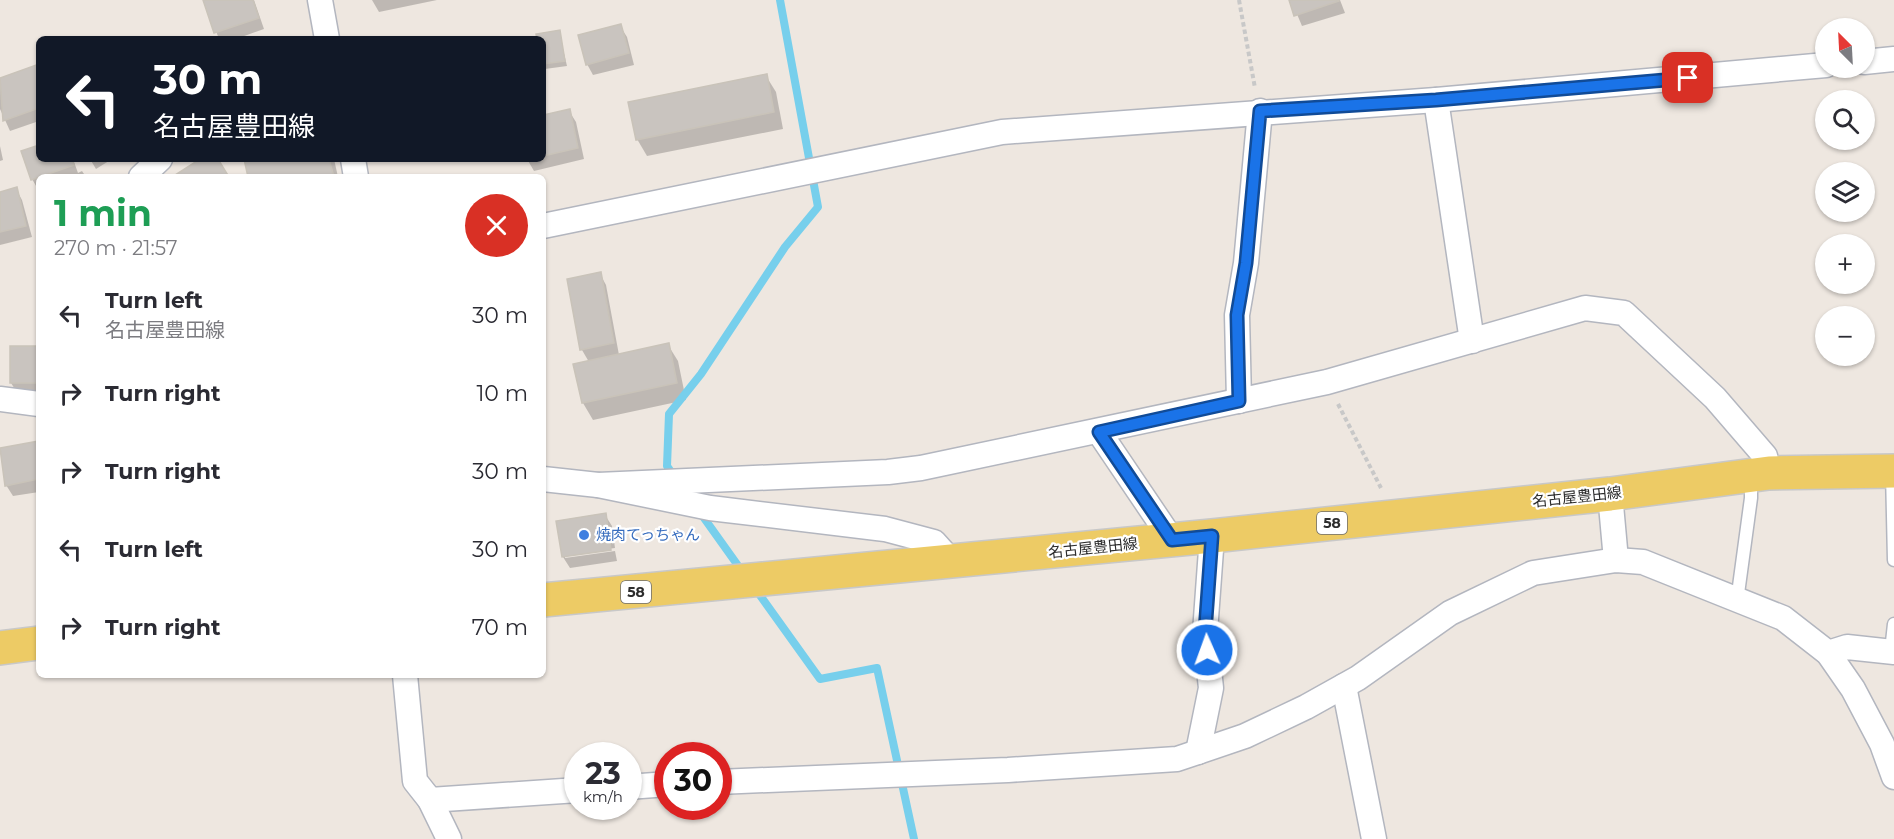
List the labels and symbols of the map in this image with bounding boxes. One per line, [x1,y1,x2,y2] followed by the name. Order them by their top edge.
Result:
[1815,18,1875,78] north arrow
[1662,52,1713,103] pin
[1531,482,1623,511] street label: 名古屋豊田線
[1317,512,1347,534] road number: 58
[596,525,700,544] place label: 焼肉てっちゃん
[577,528,591,542] marker: 焼肉てっちゃん
[1047,533,1139,562] street label: 名古屋豊田線
[621,581,651,603] road number: 58
[1175,618,1239,682] position arrow
[654,742,732,820] speed limit sign: 30

